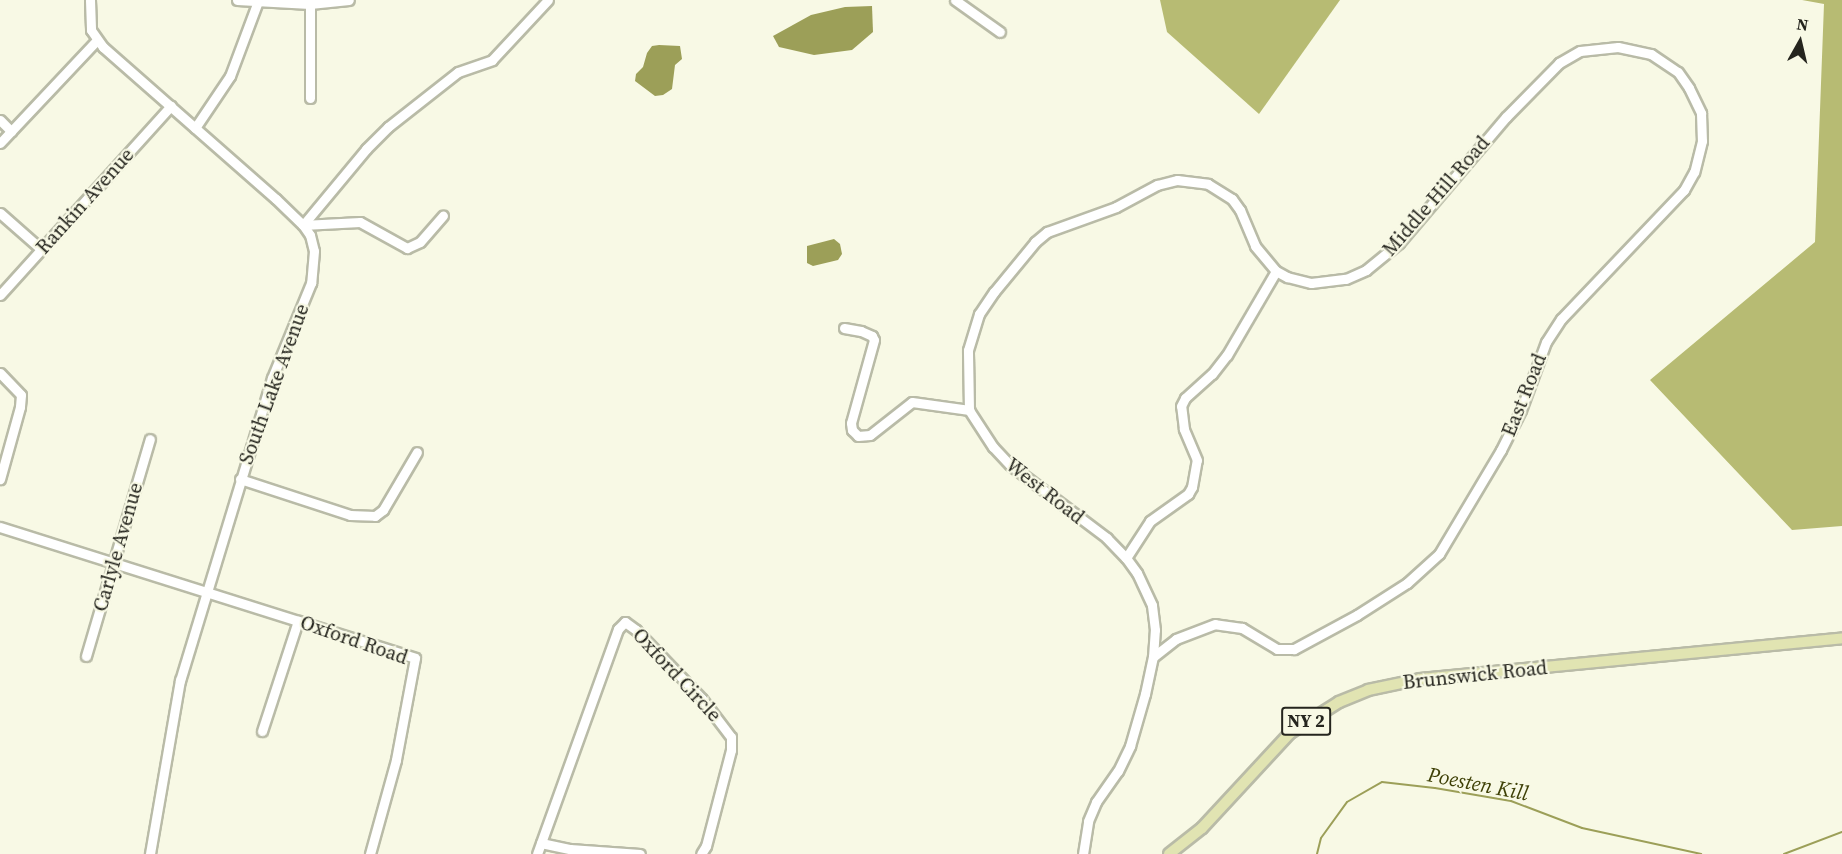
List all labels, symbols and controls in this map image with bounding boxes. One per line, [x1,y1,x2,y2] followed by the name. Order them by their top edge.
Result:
[1770,12,1830,72] north arrow
[1795,12,1810,36] text: N
[1377,131,1495,261] street label: Middle Hill Road
[31,143,139,259] street label: Rankin Avenue
[234,300,314,468] street label: South Lake Avenue
[1497,350,1551,440] street label: East Road
[1001,453,1089,529] street label: West Road
[88,480,148,614] street label: Carlyle Avenue
[297,610,411,670] street label: Oxford Road
[628,623,726,727] street label: Oxford Circle
[1402,655,1548,695] street label: Brunswick Road
[1280,706,1332,736] road number: NY 2
[1425,762,1531,806] water label: Poesten Kill

